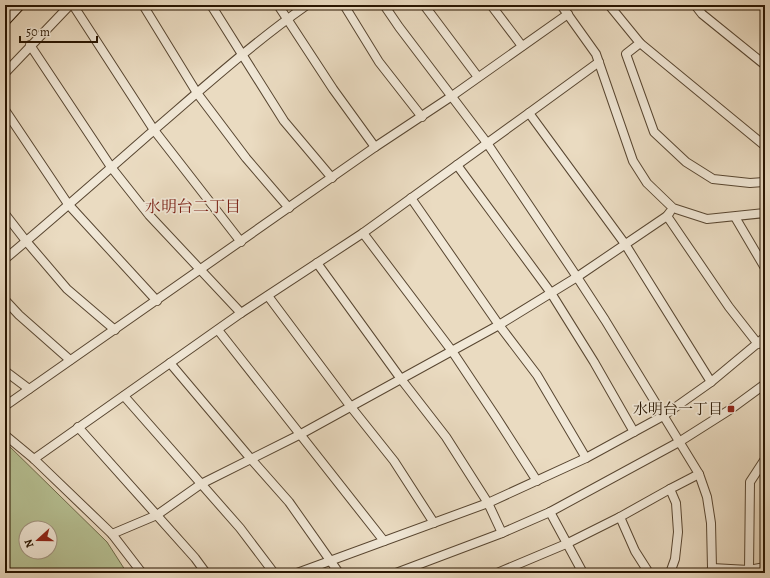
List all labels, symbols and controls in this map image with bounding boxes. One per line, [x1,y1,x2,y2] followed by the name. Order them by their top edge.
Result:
[20,18,97,44] scale bar
[26,24,50,40] text: 50 m
[145,196,241,218] district label: 水明台二丁目
[633,399,723,419] place label: 水明台一丁目
[726,404,736,414] marker: 水明台一丁目
[18,520,58,560] north arrow
[21,537,38,550] text: N

